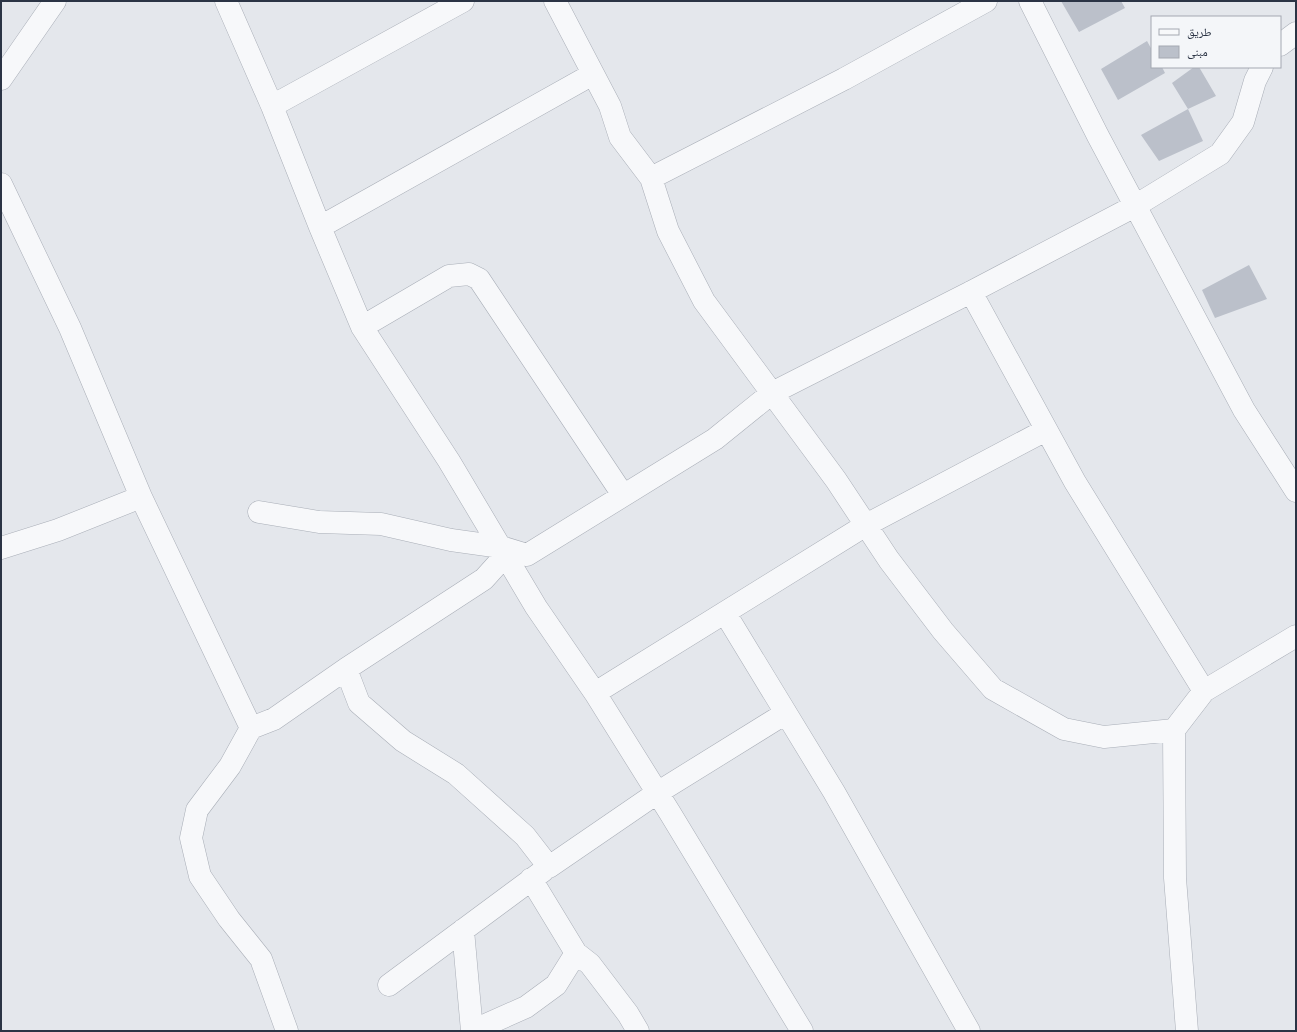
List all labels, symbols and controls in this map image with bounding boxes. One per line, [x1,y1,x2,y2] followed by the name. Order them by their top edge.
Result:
[1151,16,1281,68] legend
[1187,25,1212,39] text: طريق
[1187,45,1208,59] text: مبنى

